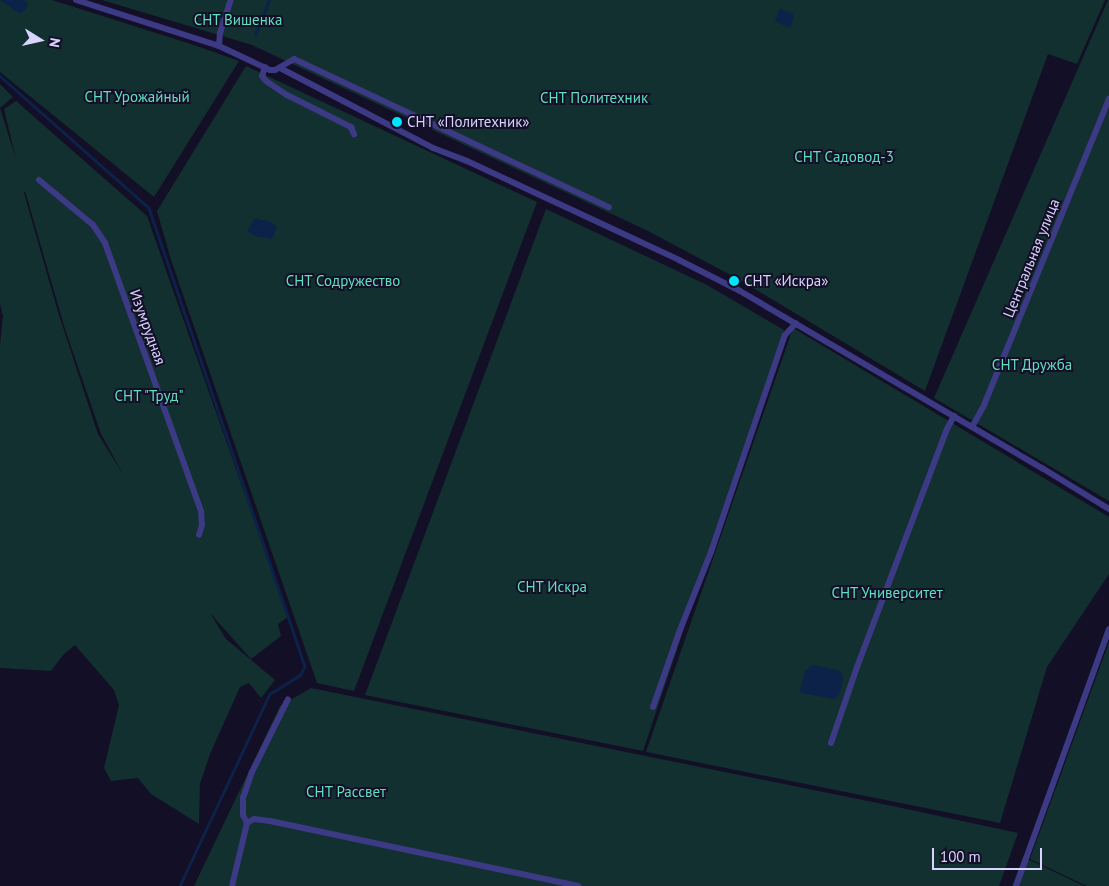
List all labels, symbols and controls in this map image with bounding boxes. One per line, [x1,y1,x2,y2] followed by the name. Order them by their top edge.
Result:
[193,11,283,29] park label: СНТ Вишенка
[15,15,65,65] north arrow
[45,37,64,49] text: N
[84,88,190,106] park label: СНТ Урожайный
[540,89,648,107] park label: СНТ Политехник
[407,113,530,131] place label: СНТ «Политехник»
[391,116,403,128] marker: СНТ «Политехник»
[794,148,894,166] park label: СНТ Садовод-3
[999,196,1063,320] street label: Центральная улица
[285,272,401,290] park label: СНТ Содружество
[744,272,829,290] place label: СНТ «Искра»
[728,275,740,287] marker: СНТ «Искра»
[126,287,170,367] street label: Изумрудная
[991,356,1073,374] park label: СНТ Дружба
[114,387,184,405] park label: СНТ "Труд"
[517,578,587,596] park label: СНТ Искра
[831,584,943,602] park label: СНТ Университет
[306,783,386,801] park label: СНТ Рассвет
[934,838,1044,870] scale bar
[940,847,981,866] text: 100 m

